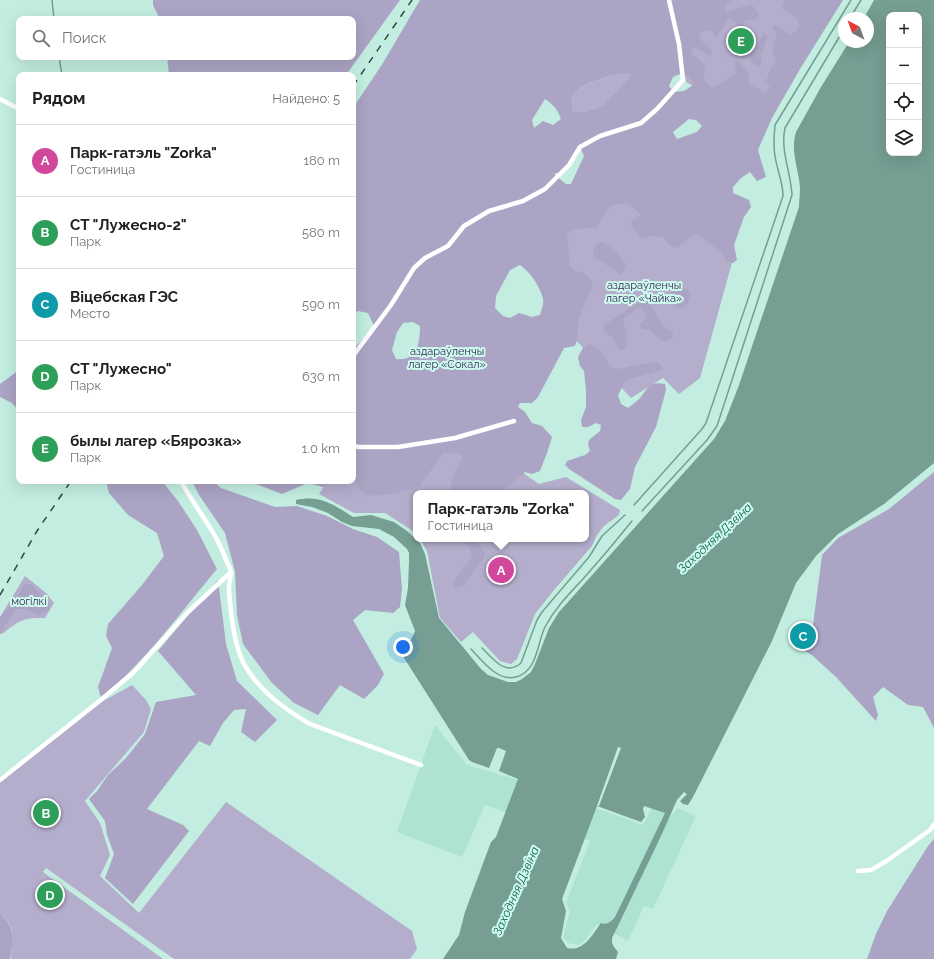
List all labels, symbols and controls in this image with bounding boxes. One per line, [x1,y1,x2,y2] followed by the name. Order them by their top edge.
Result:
[838,12,874,48] north arrow
[886,12,922,156] map controls
[886,12,922,48] button: +
[16,16,356,60] search box
[728,26,754,56] pin: E
[30,27,52,49] icon: search
[62,29,107,47] text: Поиск
[886,48,922,84] button: −
[886,84,922,120] button: locate
[32,88,85,108] text: Рядом
[272,91,340,106] text: Найдено: 5
[886,120,922,156] button: layers
[70,144,217,162] text: Парк-гатэль "Zorka"
[41,153,49,168] text: A
[304,153,340,168] text: 180 m
[70,162,135,177] text: Гостиница
[70,216,187,234] text: СТ "Лужесно-2"
[41,225,49,240] text: B
[302,225,340,240] text: 580 m
[70,234,101,249] text: Парк
[606,279,682,305] park label: аздараўленчы лагер «Чайка»
[70,288,178,306] text: Віцебская ГЭС
[41,297,49,312] text: C
[302,297,340,312] text: 590 m
[70,306,110,321] text: Место
[408,345,486,371] park label: аздараўленчы лагер «Сокал»
[70,360,172,378] text: СТ "Лужесно"
[40,369,50,384] text: D
[302,369,340,384] text: 630 m
[70,378,101,393] text: Парк
[70,432,242,450] text: былы лагер «Бярозка»
[41,441,49,456] text: E
[302,441,340,456] text: 1.0 km
[70,450,101,465] text: Парк
[413,490,589,542] popup
[428,500,574,518] text: Парк-гатэль "Zorka"
[675,500,755,576] water label: Заходняя Дзвіна
[428,518,493,533] text: Гостиница
[488,555,514,585] pin: A
[11,595,47,608] park label: могілкі
[790,621,816,651] pin: C
[393,637,413,657] your location
[33,798,59,828] pin: B
[490,845,542,937] water label: Заходняя Дзвіна
[37,880,63,910] pin: D

